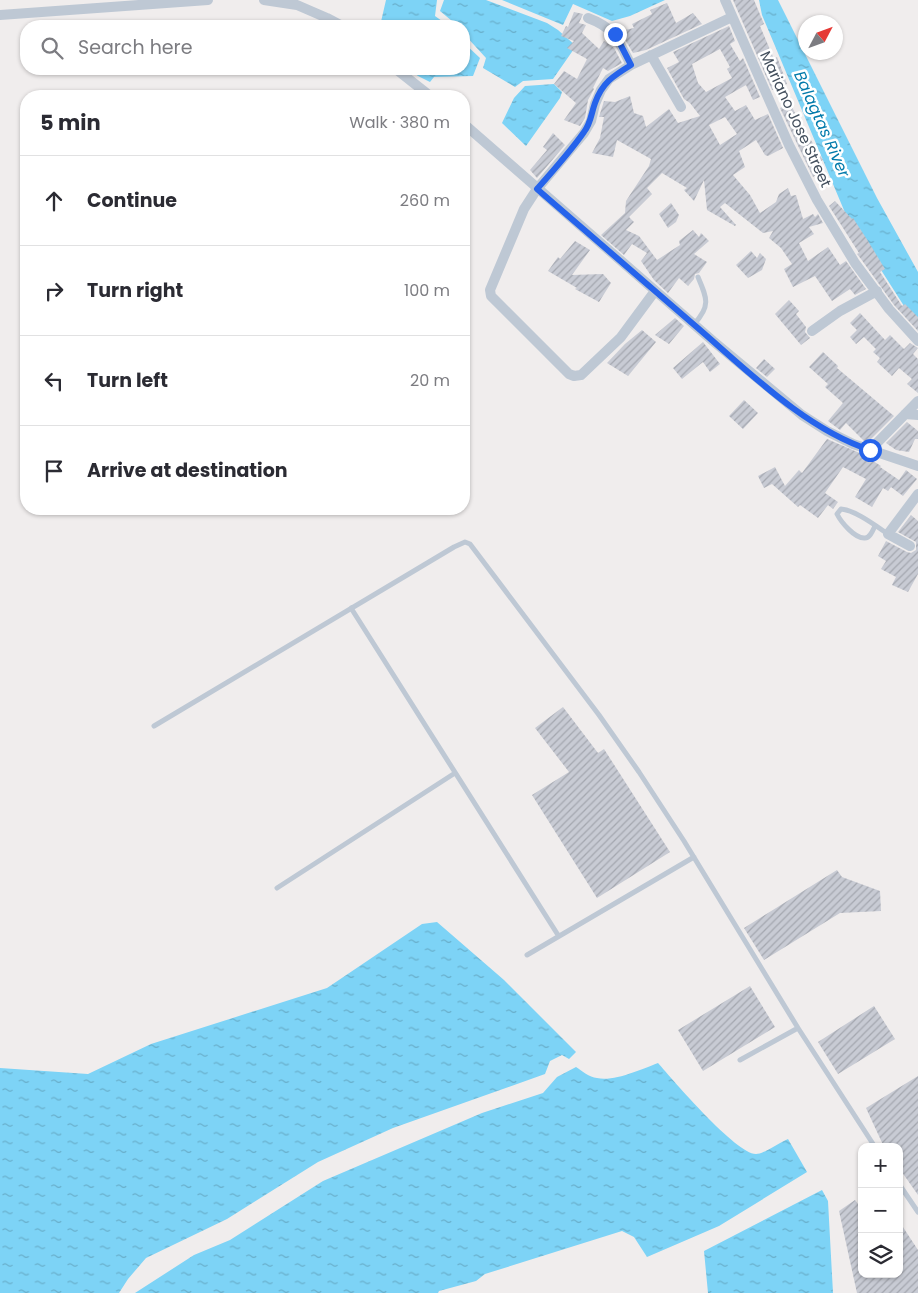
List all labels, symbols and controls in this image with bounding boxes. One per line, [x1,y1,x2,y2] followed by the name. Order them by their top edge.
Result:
[798,15,843,60] north arrow
[20,20,470,75] search box
[604,23,627,46] route end
[38,34,66,62] icon: search
[78,34,192,61] text: Search here
[755,47,837,191] street label: Mariano Jose Street
[788,67,856,182] water label: Balagtas River
[40,108,101,137] text: 5 min
[349,111,450,134] text: Walk · 380 m
[40,187,68,215] icon: ahead
[87,187,177,214] text: Continue
[400,189,450,212] text: 260 m
[40,277,68,305] icon: right
[87,277,183,304] text: Turn right
[404,279,450,302] text: 100 m
[40,367,68,395] icon: left
[87,367,168,394] text: Turn left
[410,369,450,392] text: 20 m
[859,439,882,462] route start
[40,457,68,485] icon: arrive
[87,457,288,484] text: Arrive at destination
[858,1143,903,1278] map controls
[858,1143,903,1188] button: +
[858,1188,903,1233] button: −
[858,1233,903,1278] button: layers

